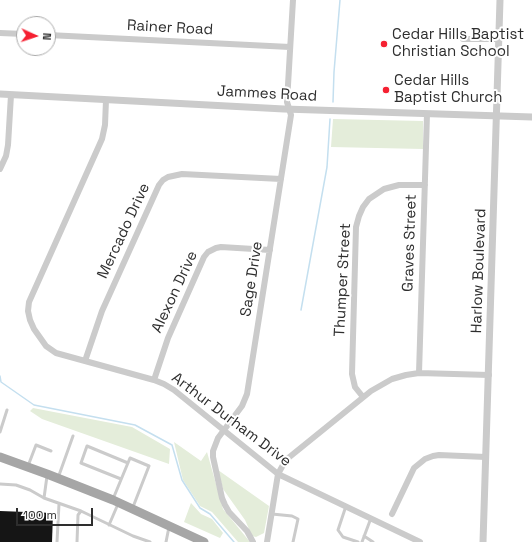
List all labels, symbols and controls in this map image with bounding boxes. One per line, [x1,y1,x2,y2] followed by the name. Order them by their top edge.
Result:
[16,16,56,56] north arrow
[127,17,213,39] street label: Rainer Road
[392,26,524,61] place label: Cedar Hills Baptist Christian School
[40,33,54,41] text: N
[379,39,389,49] marker: Cedar Hills Baptist Christian School
[394,72,502,107] place label: Cedar Hills Baptist Church
[216,82,318,106] street label: Jammes Road
[381,85,391,95] marker: Cedar Hills Baptist Church
[94,180,154,282] street label: Mercado Drive
[399,194,421,292] street label: Graves Street
[468,208,490,334] street label: Harlow Boulevard
[331,223,355,337] street label: Thumper Street
[237,240,267,318] street label: Sage Drive
[148,248,202,336] street label: Alexon Drive
[168,369,294,471] street label: Arthur Durham Drive
[18,500,95,526] scale bar
[23,507,57,523] text: 100 m

